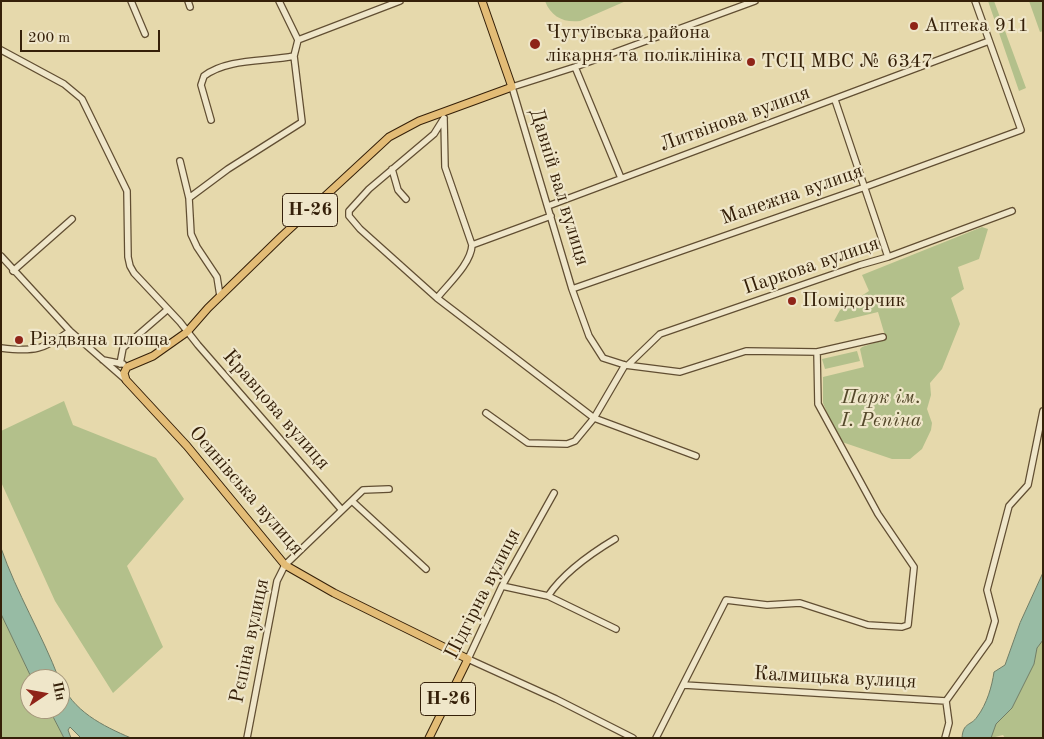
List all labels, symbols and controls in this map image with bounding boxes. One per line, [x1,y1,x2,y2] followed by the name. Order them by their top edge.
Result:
[924,14,1029,38] place label: Аптека 911
[22,20,162,52] scale bar
[908,20,920,32] marker: Аптека 911
[546,21,742,68] place label: Чугуївська района лікарня та поліклініка
[28,31,70,46] text: 200 m
[528,37,542,51] marker: Чугуївська района лікарня та поліклініка
[761,50,933,74] place label: ТСЦ МВС № 6347
[745,56,757,68] marker: ТСЦ МВС № 6347
[657,81,813,157] street label: Литвінова вулиця
[524,105,594,269] street label: Давній вал вулиця
[718,159,866,231] street label: Манежна вулиця
[282,194,338,226] road number: Н-26
[740,231,882,301] street label: Паркова вулиця
[802,289,905,313] place label: Помідорчик
[786,295,798,307] marker: Помідорчик
[29,328,169,352] place label: Різдвяна площа
[13,334,25,346] marker: Різдвяна площа
[217,345,335,475] street label: Кравцова вулиця
[841,386,921,433] park label: Парк ім. І. Рєпіна
[183,422,309,560] street label: Осинівська вулиця
[440,525,526,663] street label: Підгірна вулиця
[225,577,275,705] street label: Рєпіна вулиця
[753,662,917,694] street label: Калмицька вулиця
[20,669,70,719] north arrow
[50,680,68,702] text: Пн
[420,682,476,716] road number: Н-26

